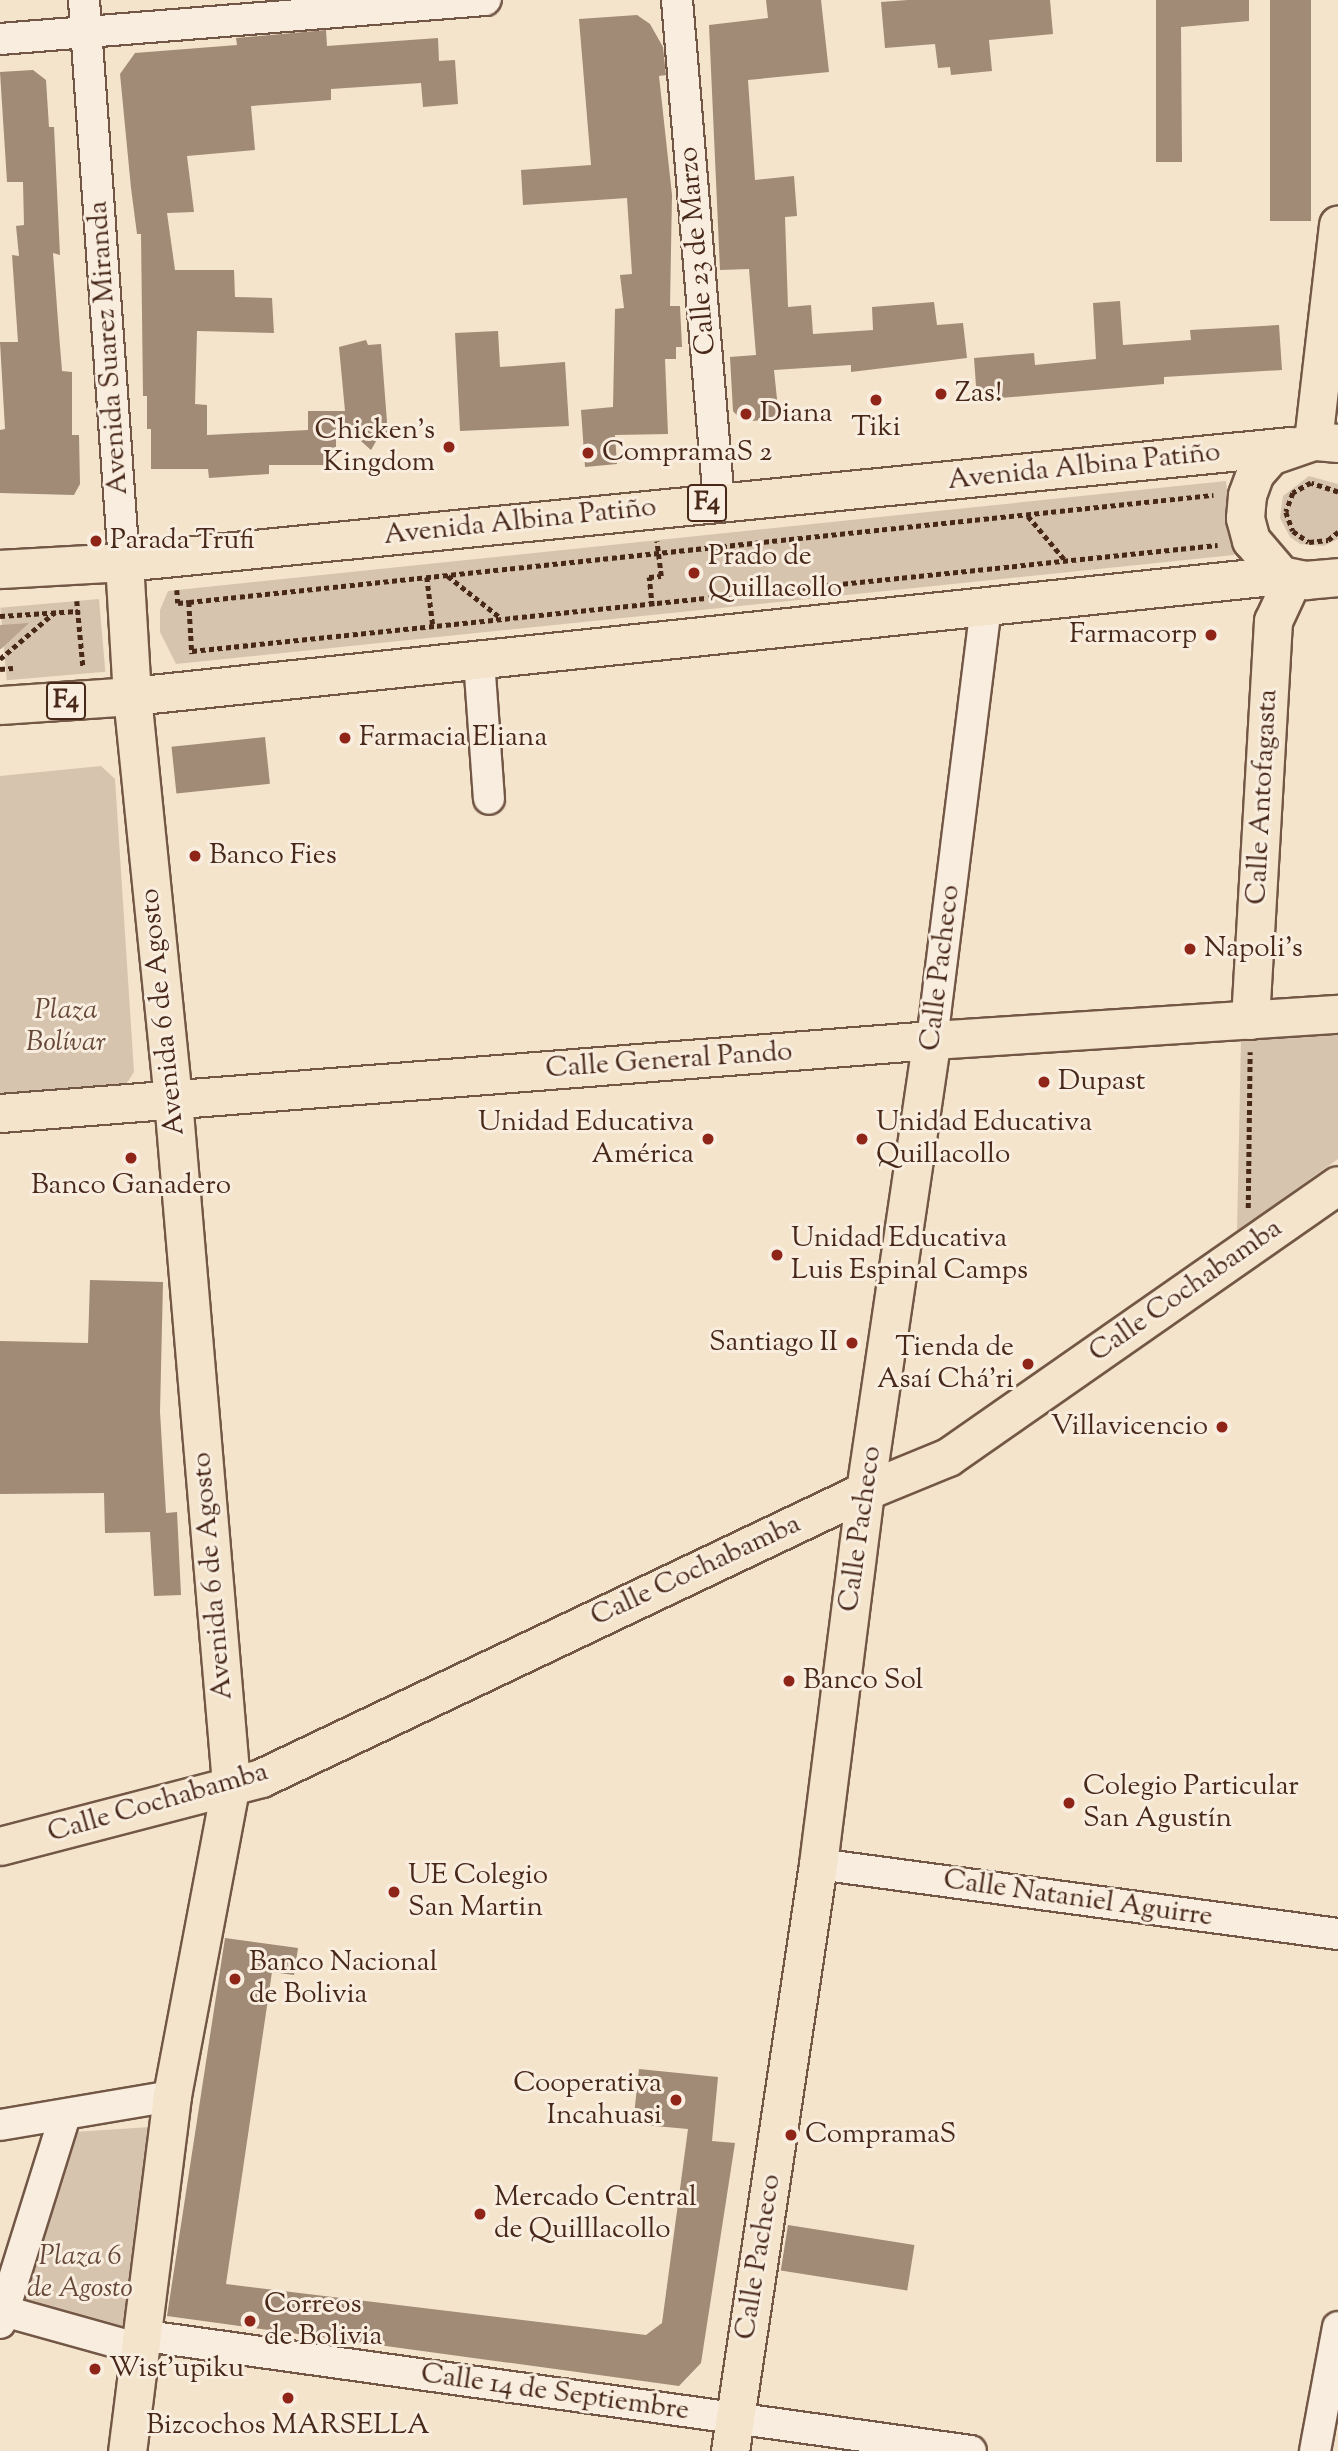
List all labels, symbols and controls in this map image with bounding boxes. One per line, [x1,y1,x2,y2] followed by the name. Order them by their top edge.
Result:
[672,145,724,357] street label: Calle 23 de Marzo
[82,200,136,496] street label: Avenida Suarez Miranda
[955,377,1002,411] place label: Zas!
[933,386,949,402] marker: Zas!
[868,392,884,408] marker: Tiki
[760,397,832,431] place label: Diana
[738,406,754,422] marker: Diana
[851,411,901,445] place label: Tiki
[315,414,435,480] place label: Chicken's Kingdom
[602,436,772,470] place label: CompramaS 2
[946,436,1222,498] street label: Avenida Albina Patiño
[441,439,457,455] marker: Chicken's Kingdom
[580,445,596,461] marker: CompramaS 2
[686,481,728,526] road number: F4
[382,491,658,553] street label: Avenida Albina Patiño
[110,524,255,558] place label: Parada Trufi
[88,533,104,549] marker: Parada Trufi
[708,540,842,606] place label: Prado de Quillacollo
[686,565,702,581] marker: Prado de Quillacollo
[1069,618,1197,652] place label: Farmacorp
[1203,627,1219,643] marker: Farmacorp
[45,678,87,723] road number: F4
[1241,688,1285,906] street label: Calle Antofagasta
[359,721,547,755] place label: Farmacia Eliana
[337,730,353,746] marker: Farmacia Eliana
[209,839,337,873] place label: Banco Fies
[187,848,203,864] marker: Banco Fies
[914,883,968,1053] street label: Calle Pacheco
[133,887,193,1137] street label: Avenida 6 de Agosto
[1204,932,1303,966] place label: Napoli's
[1182,941,1198,957] marker: Napoli's
[26,994,106,1060] park label: Plaza Bolívar
[544,1036,794,1086] street label: Calle General Pando
[1058,1065,1145,1099] place label: Dupast
[1036,1074,1052,1090] marker: Dupast
[478,1106,694,1172] place label: Unidad Educativa América
[876,1106,1092,1172] place label: Unidad Educativa Quillacollo
[700,1131,716,1147] marker: Unidad Educativa América
[854,1131,870,1147] marker: Unidad Educativa Quillacollo
[123,1150,139,1166] marker: Banco Ganadero
[31,1169,231,1203] place label: Banco Ganadero
[1083,1212,1289,1370] street label: Calle Cochabamba
[791,1222,1028,1288] place label: Unidad Educativa Luis Espinal Camps
[769,1247,785,1263] marker: Unidad Educativa Luis Espinal Camps
[709,1326,838,1360] place label: Santiago II
[877,1331,1014,1397] place label: Tienda de Asaí Chá'ri
[844,1335,860,1351] marker: Santiago II
[1020,1356,1036,1372] marker: Tienda de Asaí Chá'ri
[1051,1410,1208,1444] place label: Villavicencio
[1214,1419,1230,1435] marker: Villavicencio
[833,1444,889,1614] street label: Calle Pacheco
[185,1451,241,1701] street label: Avenida 6 de Agosto
[586,1508,806,1634] street label: Calle Cochabamba
[803,1664,923,1698] place label: Banco Sol
[781,1673,797,1689] marker: Banco Sol
[44,1756,272,1850] street label: Calle Cochabamba
[1083,1770,1299,1836] place label: Colegio Particular San Agustín
[1061,1795,1077,1811] marker: Colegio Particular San Agustín
[408,1859,548,1925] place label: UE Colegio San Martin
[941,1863,1215,1935] street label: Calle Nataniel Aguirre
[386,1884,402,1900] marker: UE Colegio San Martin
[249,1946,438,2012] place label: Banco Nacional de Bolivia
[227,1971,243,1987] marker: Banco Nacional de Bolivia
[513,2067,662,2133] place label: Cooperativa Incahuasi
[668,2092,684,2108] marker: Cooperativa Incahuasi
[805,2118,956,2152] place label: CompramaS
[783,2127,799,2143] marker: CompramaS
[729,2172,789,2342] street label: Calle Pacheco
[494,2181,697,2247] place label: Mercado Central de Quilllacollo
[472,2206,488,2222] marker: Mercado Central de Quilllacollo
[27,2240,133,2306] park label: Plaza 6 de Agosto
[264,2288,382,2354] place label: Correos de Bolivia
[242,2313,258,2329] marker: Correos de Bolivia
[109,2352,244,2386] place label: Wist'upiku
[419,2358,691,2428] street label: Calle 14 de Septiembre
[87,2361,103,2377] marker: Wist'upiku
[280,2390,296,2406] marker: Bizcochos MARSELLA
[146,2409,430,2443] place label: Bizcochos MARSELLA

